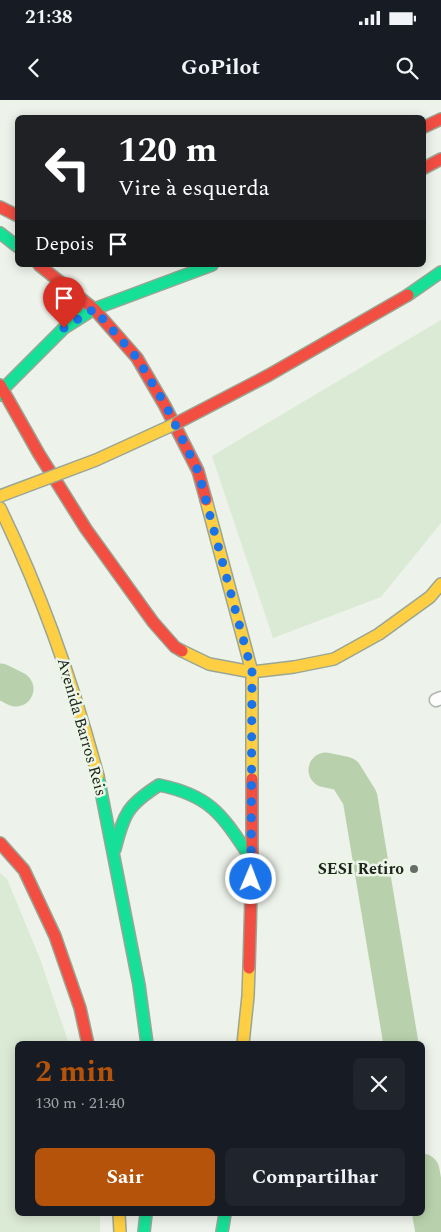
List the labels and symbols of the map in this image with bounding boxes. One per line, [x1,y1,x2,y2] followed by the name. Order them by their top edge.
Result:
[43,277,85,328] pin
[51,655,113,799] street label: Avenida Barros Reis
[224,852,276,904] position arrow
[318,857,404,881] place label: SESI Retiro
[408,863,420,875] marker: SESI Retiro

